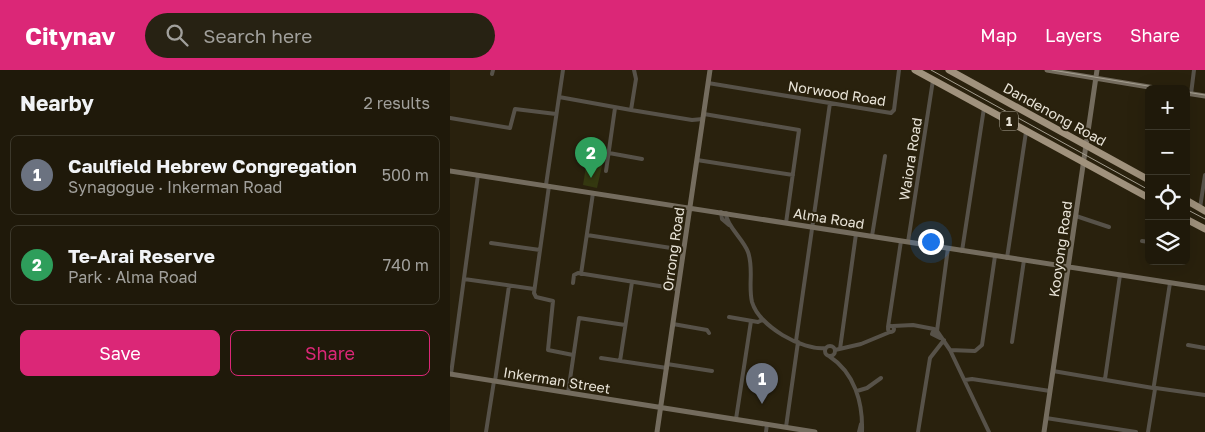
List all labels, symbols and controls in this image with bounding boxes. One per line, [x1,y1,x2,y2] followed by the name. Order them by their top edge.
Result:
[145,13,495,58] search box
[25,21,115,50] text: Citynav
[163,21,191,49] icon: search
[203,24,312,47] text: Search here
[980,24,1017,46] text: Map
[1045,24,1102,46] text: Layers
[1130,24,1180,46] text: Share
[787,77,887,109] street label: Norwood Road
[1001,79,1109,149] street label: Dandenong Road
[1145,85,1190,265] map controls
[1145,85,1190,130] button: +
[20,90,94,116] text: Nearby
[364,93,430,113] text: 2 results
[1000,111,1018,130] road number: 1
[895,116,925,202] street label: Waiora Road
[1145,130,1190,175] button: −
[575,137,607,178] pin: 2
[68,154,357,177] text: Caulfield Hebrew Congregation
[33,165,41,185] text: 1
[382,165,429,185] text: 500 m
[1145,175,1190,220] button: locate
[68,177,282,197] text: Synagogue · Inkerman Road
[1045,200,1075,298] street label: Kooyong Road
[792,204,866,232] street label: Alma Road
[659,206,687,292] street label: Orrong Road
[1145,220,1190,265] button: layers
[918,229,944,255] your location
[68,244,215,267] text: Te-Arai Reserve
[32,255,42,275] text: 2
[383,255,429,275] text: 740 m
[68,267,197,287] text: Park · Alma Road
[20,330,220,376] button: Save
[230,330,430,376] button: Share
[502,363,612,397] street label: Inkerman Street
[746,363,778,404] pin: 1

